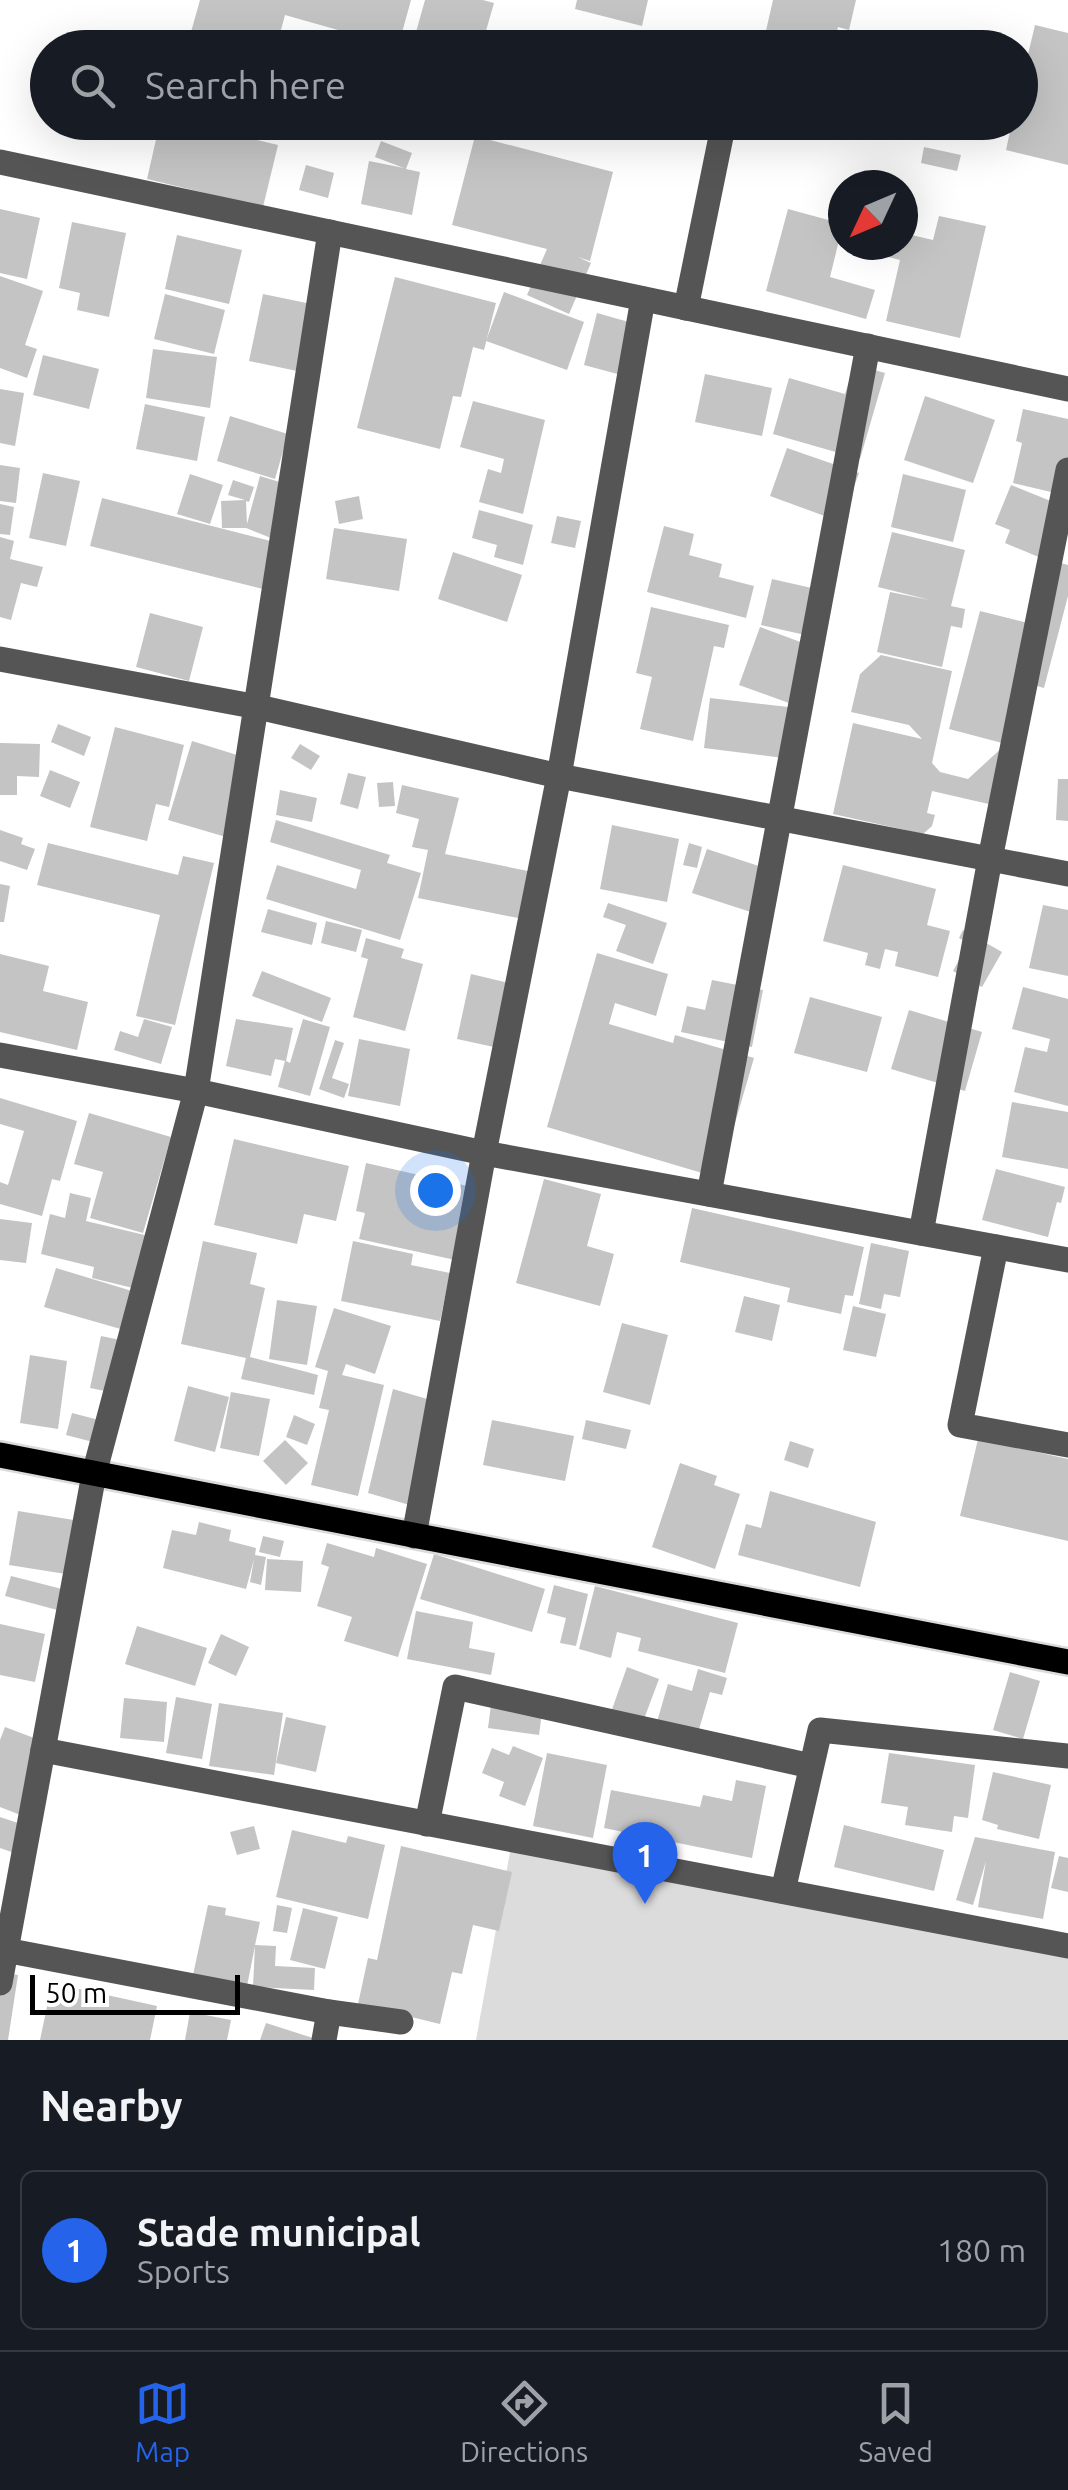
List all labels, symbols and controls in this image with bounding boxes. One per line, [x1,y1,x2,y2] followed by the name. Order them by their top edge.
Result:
[30,30,1038,140] search box
[65,58,120,113] icon: search
[145,64,346,106] text: Search here
[828,170,918,260] north arrow
[410,1165,461,1216] your location
[612,1822,678,1904] pin: 1
[30,1970,240,2014] scale bar
[45,1977,107,2008] text: 50 m
[40,2082,183,2129] text: Nearby
[137,2211,421,2253] text: Stade municipal
[65,2232,84,2268] text: 1
[937,2232,1026,2268] text: 180 m
[137,2253,230,2289] text: Sports
[135,2376,190,2467] tab: Map
[460,2376,588,2467] tab: Directions
[858,2376,933,2467] tab: Saved

